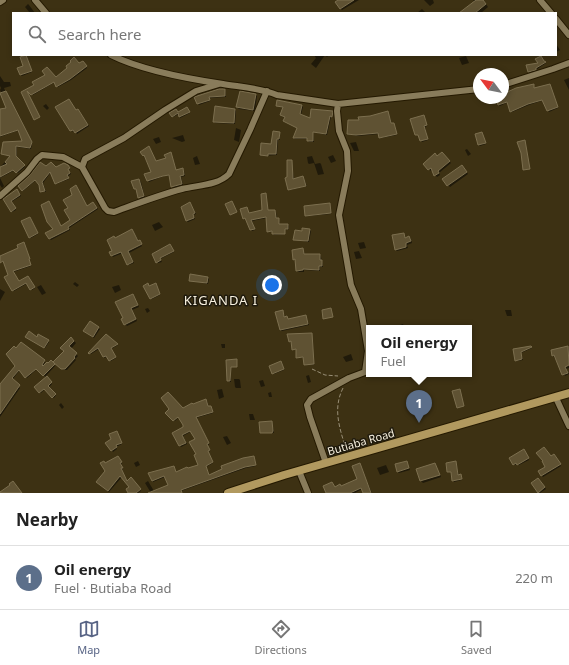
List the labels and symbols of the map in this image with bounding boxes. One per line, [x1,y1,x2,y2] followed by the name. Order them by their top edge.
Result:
[473,68,509,104] north arrow
[262,275,282,295] your location
[184,291,258,309] district label: KIGANDA I
[406,390,432,423] pin: 1
[326,425,396,458] street label: Butiaba Road

